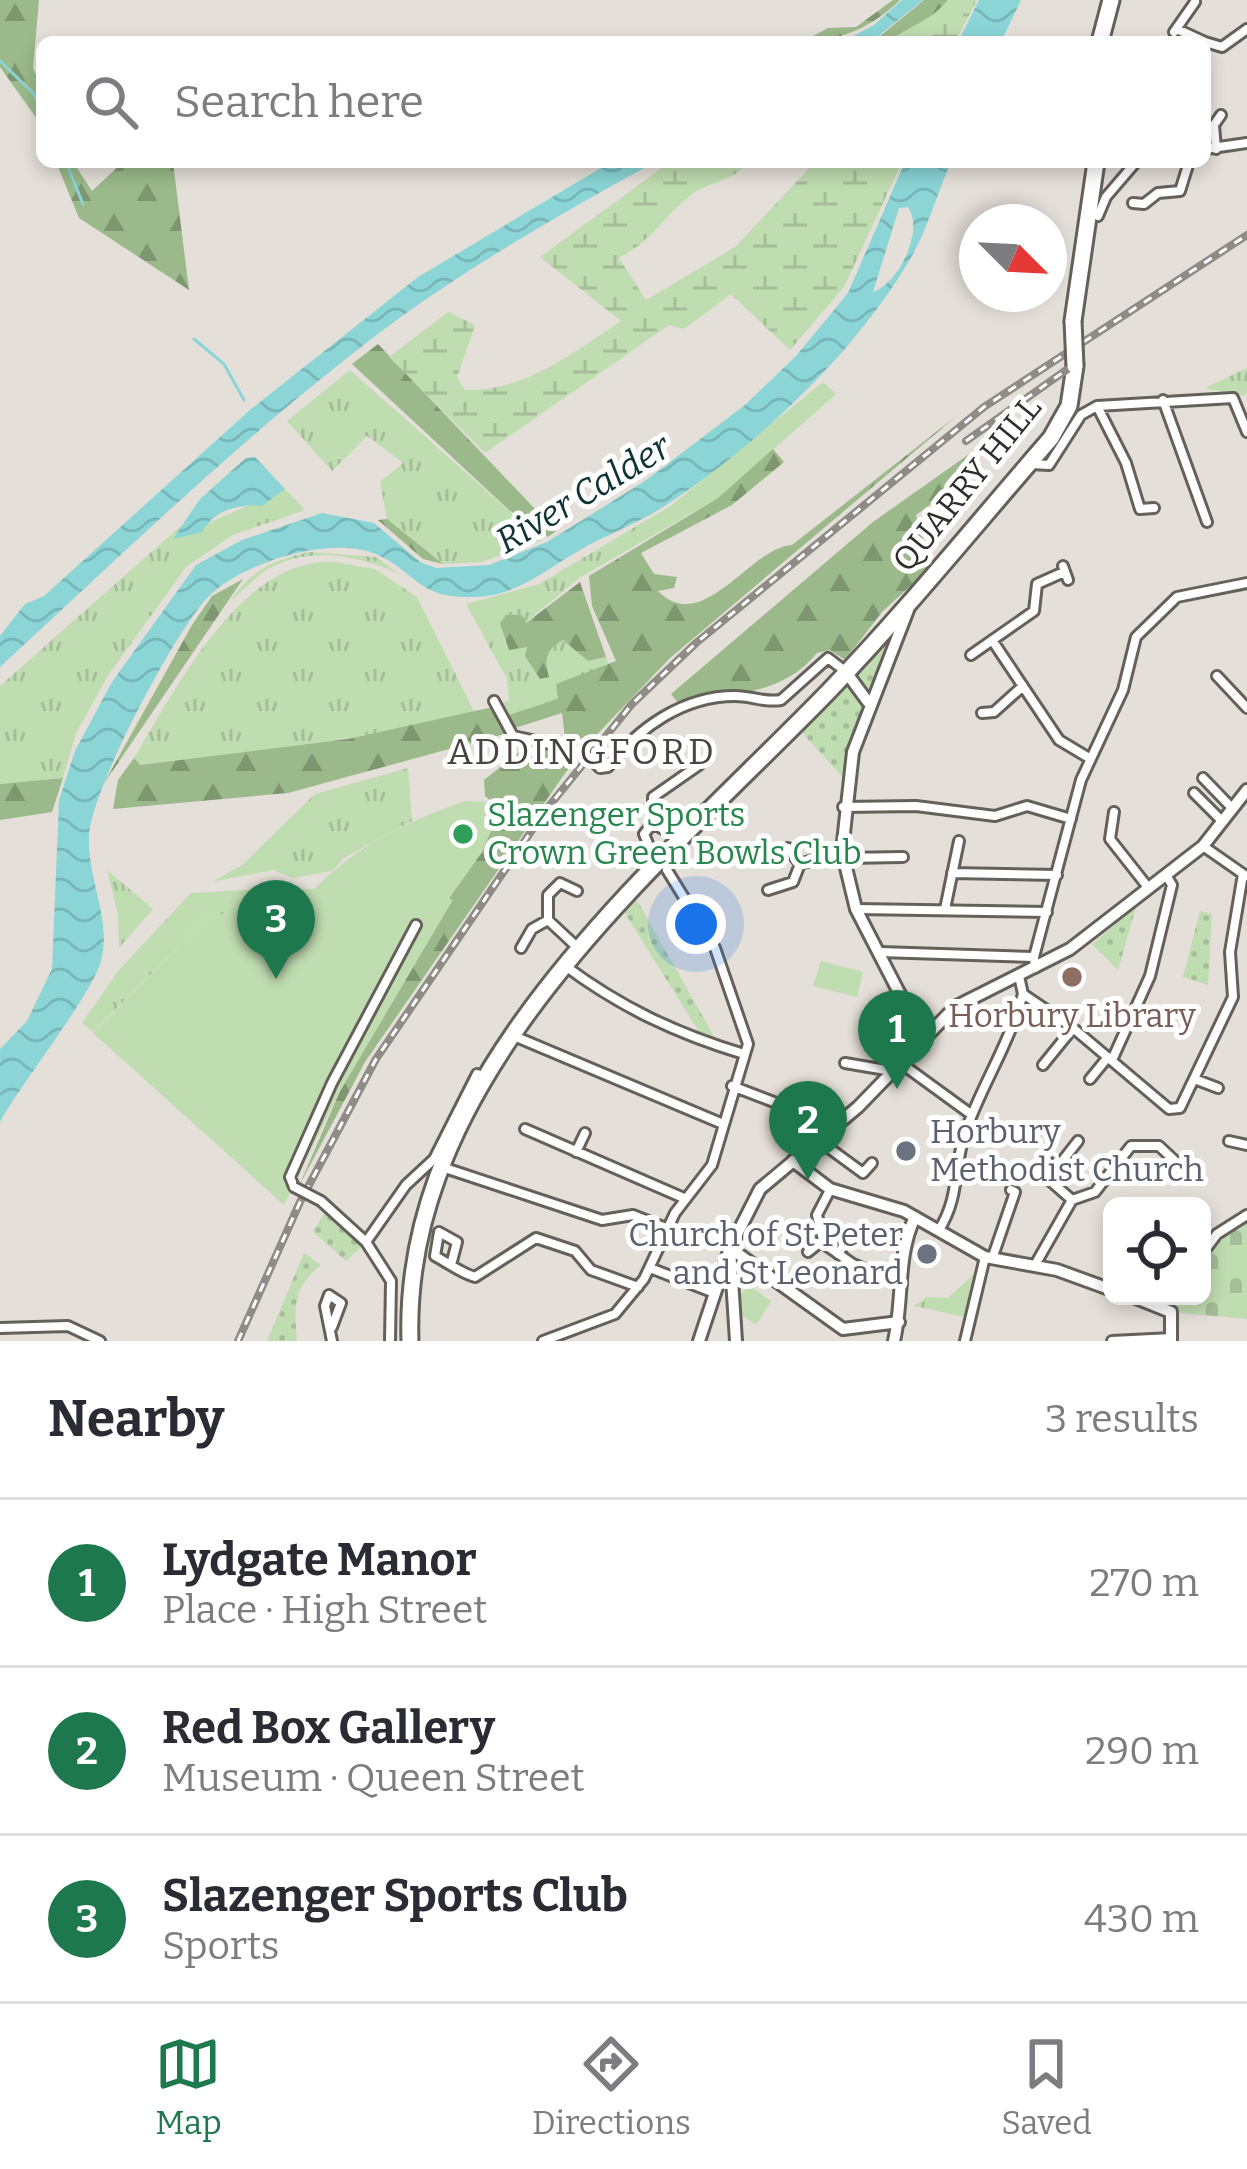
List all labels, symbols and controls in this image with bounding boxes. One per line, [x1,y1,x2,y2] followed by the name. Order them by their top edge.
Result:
[36,36,1211,168] search box
[78,69,144,135] icon: search
[174,75,424,129] text: Search here
[959,204,1067,312] north arrow
[884,388,1050,580] street label: QUARRY HILL
[488,424,679,563] water label: River Calder
[447,730,717,774] district label: ADDINGFORD
[487,795,862,873] place label: Slazenger Sports Crown Green Bowls Club
[450,821,476,847] marker: Slazenger Sports Crown Green Bowls Club
[237,880,315,979] pin: 3
[666,894,726,954] your location
[1059,964,1085,990] marker: Horbury Library
[858,990,936,1089] pin: 1
[948,996,1197,1036] place label: Horbury Library
[769,1081,847,1180] pin: 2
[930,1112,1204,1190] place label: Horbury Methodist Church
[893,1138,919,1164] marker: Horbury Methodist Church
[1103,1197,1211,1305] map controls
[1103,1197,1211,1305] button: locate
[628,1215,903,1293] place label: Church of St Peter and St Leonard
[914,1241,940,1267] marker: Church of St Peter and St Leonard
[48,1388,224,1450] text: Nearby
[1045,1396,1199,1442] text: 3 results
[162,1533,477,1587] text: Lydgate Manor
[79,1560,95,1606] text: 1
[1089,1560,1199,1606] text: 270 m
[162,1587,487,1633] text: Place · High Street
[162,1701,495,1755] text: Red Box Gallery
[76,1728,98,1774] text: 2
[1085,1728,1199,1774] text: 290 m
[162,1755,585,1801] text: Museum · Queen Street
[162,1869,628,1923] text: Slazenger Sports Club
[76,1896,98,1942] text: 3
[1084,1896,1199,1942] text: 430 m
[162,1923,279,1969] text: Sports
[155,2031,222,2143] tab: Map
[532,2031,691,2143] tab: Directions
[1001,2031,1092,2143] tab: Saved

